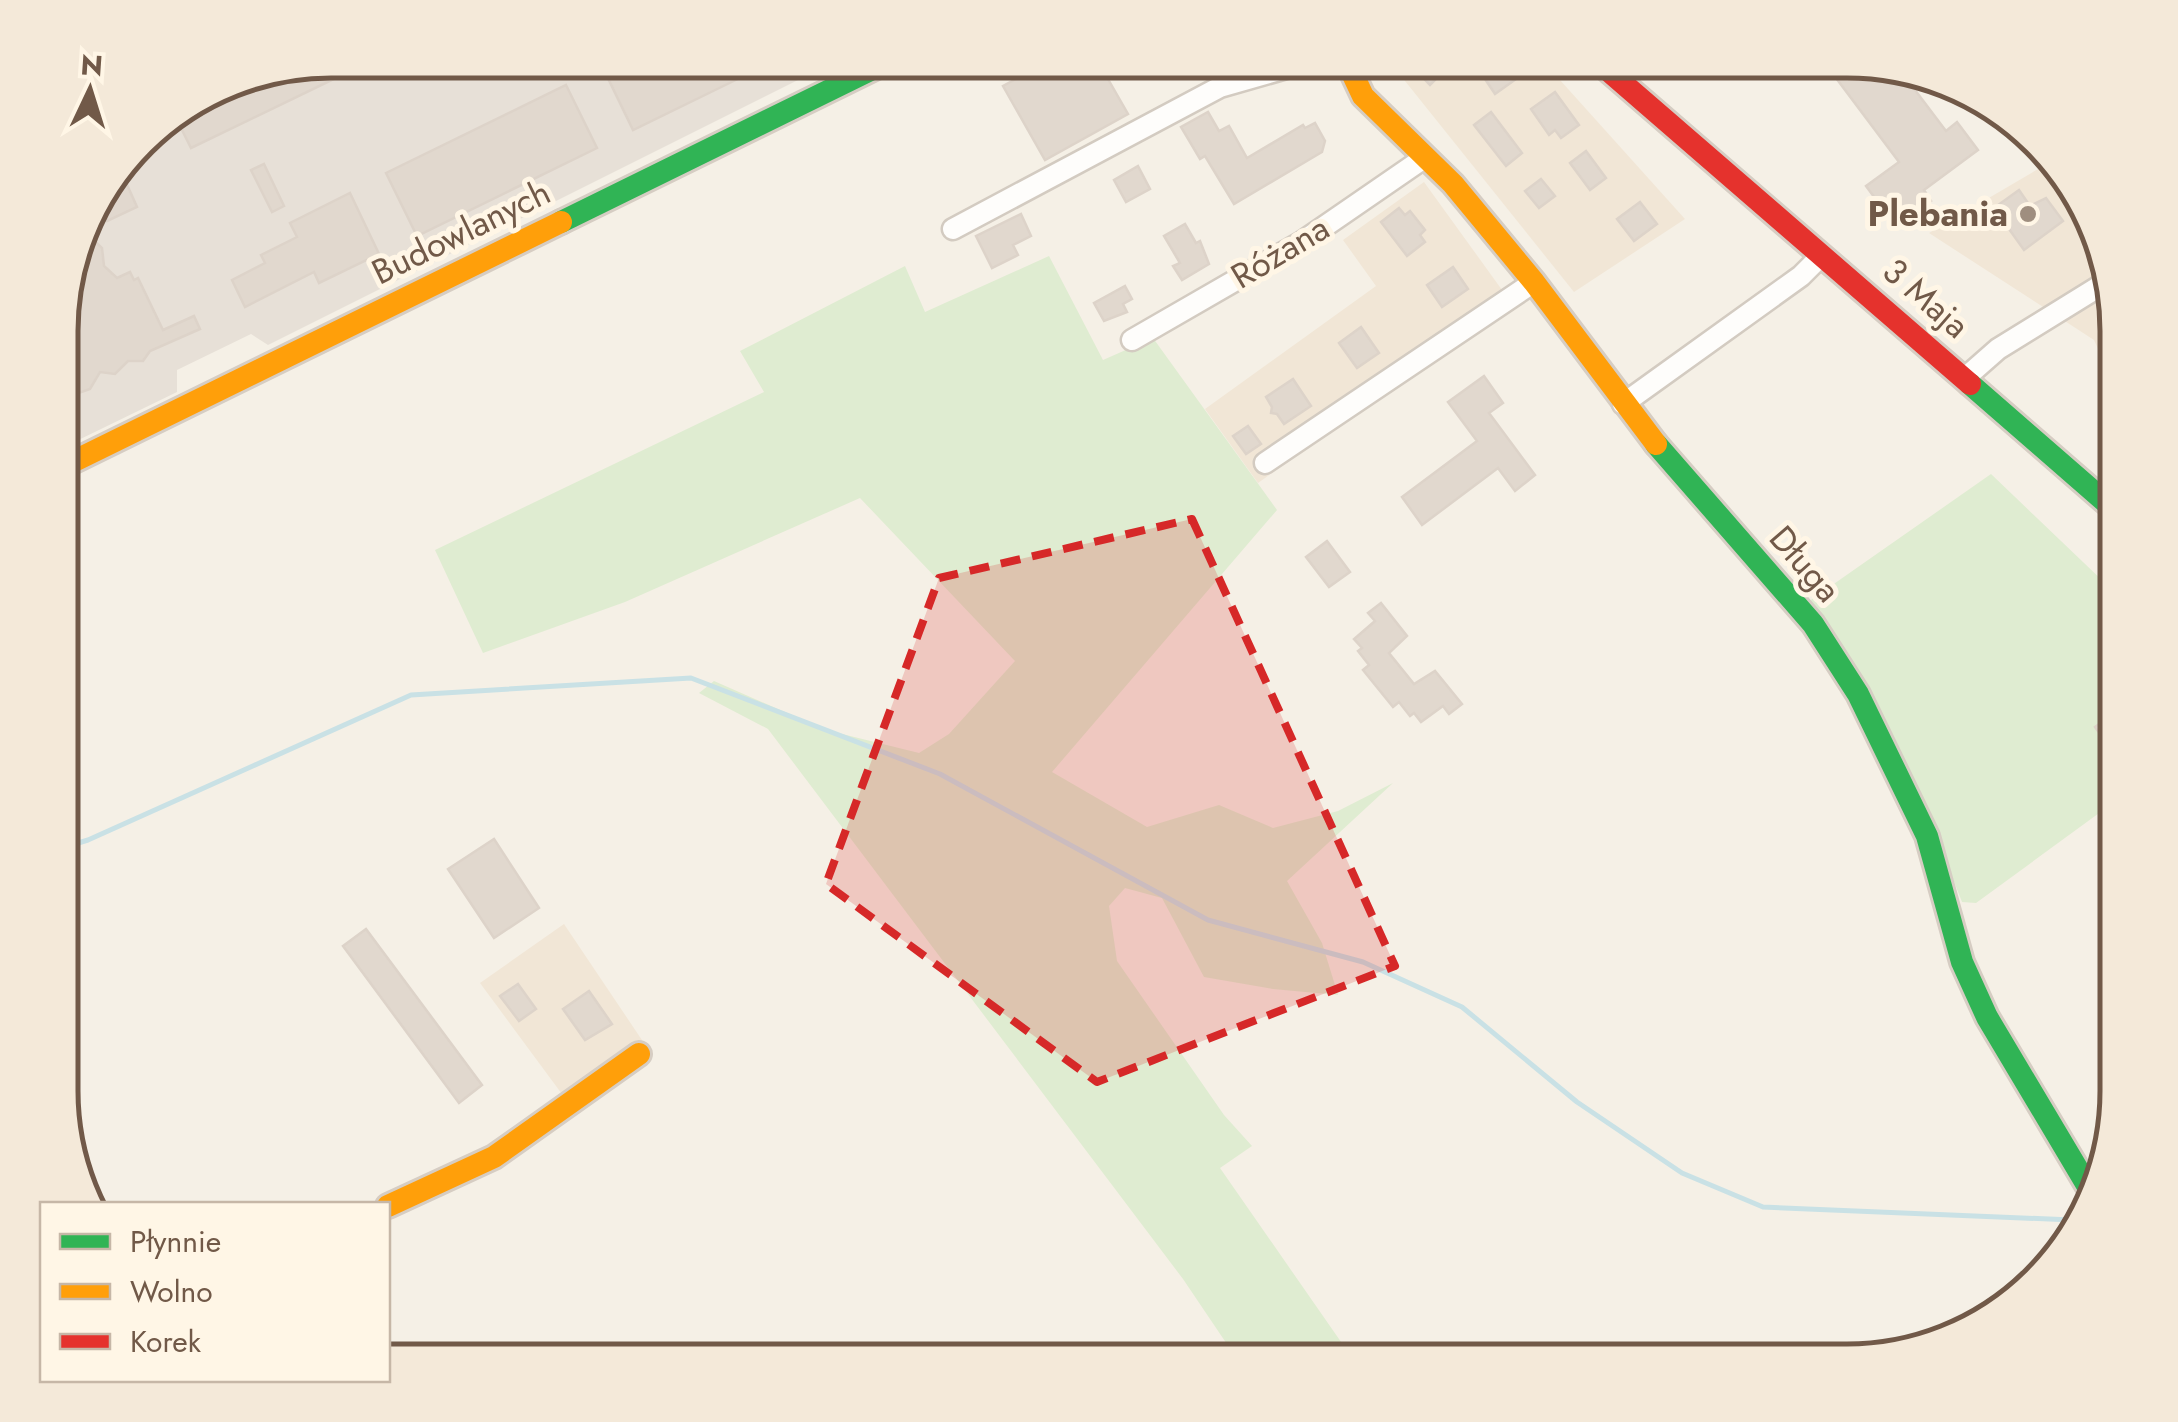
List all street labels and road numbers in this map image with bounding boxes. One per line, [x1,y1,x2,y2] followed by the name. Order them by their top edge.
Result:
[363,167,559,297] street label: Budowlanych
[1221,203,1339,301] street label: Różana
[1872,246,1980,350] street label: 3 Maja
[1758,515,1852,613] street label: Długa

